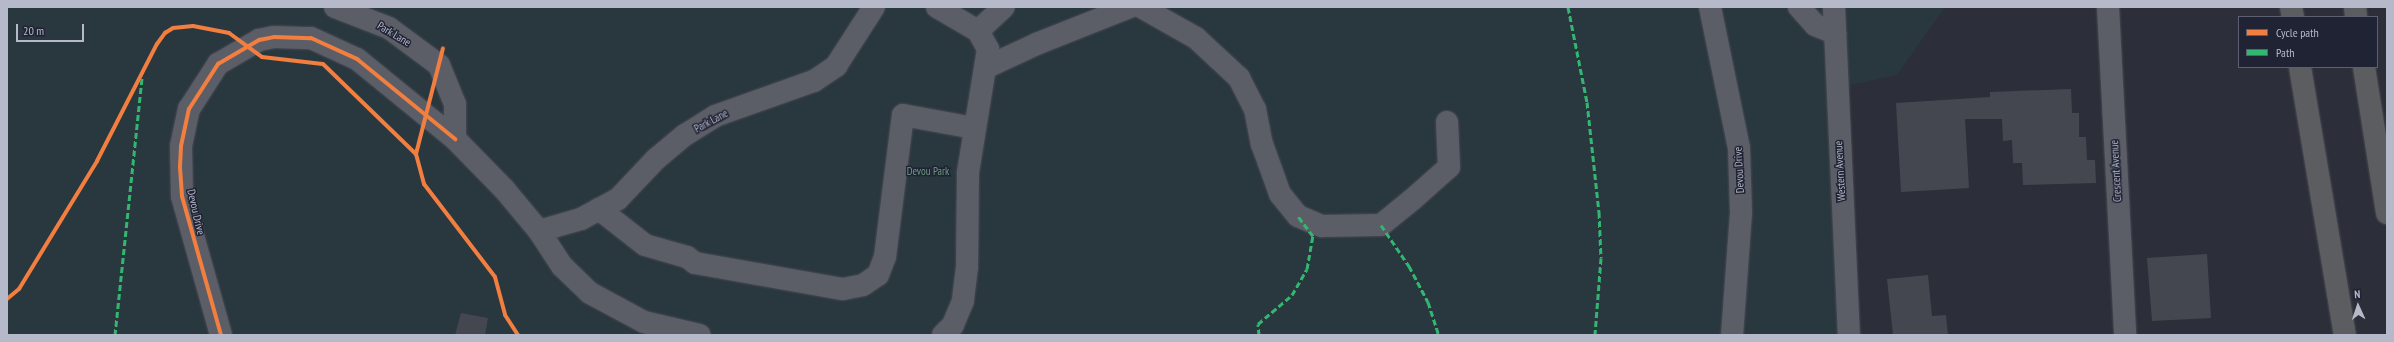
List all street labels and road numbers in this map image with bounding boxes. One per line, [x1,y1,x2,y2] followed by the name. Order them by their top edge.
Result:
[375,19,413,49] street label: Park Lane
[692,107,730,135] street label: Park Lane
[2108,139,2124,203] street label: Crescent Avenue
[1832,140,1848,202] street label: Western Avenue
[1731,147,1747,193] street label: Devou Drive
[184,188,208,236] street label: Devou Drive

